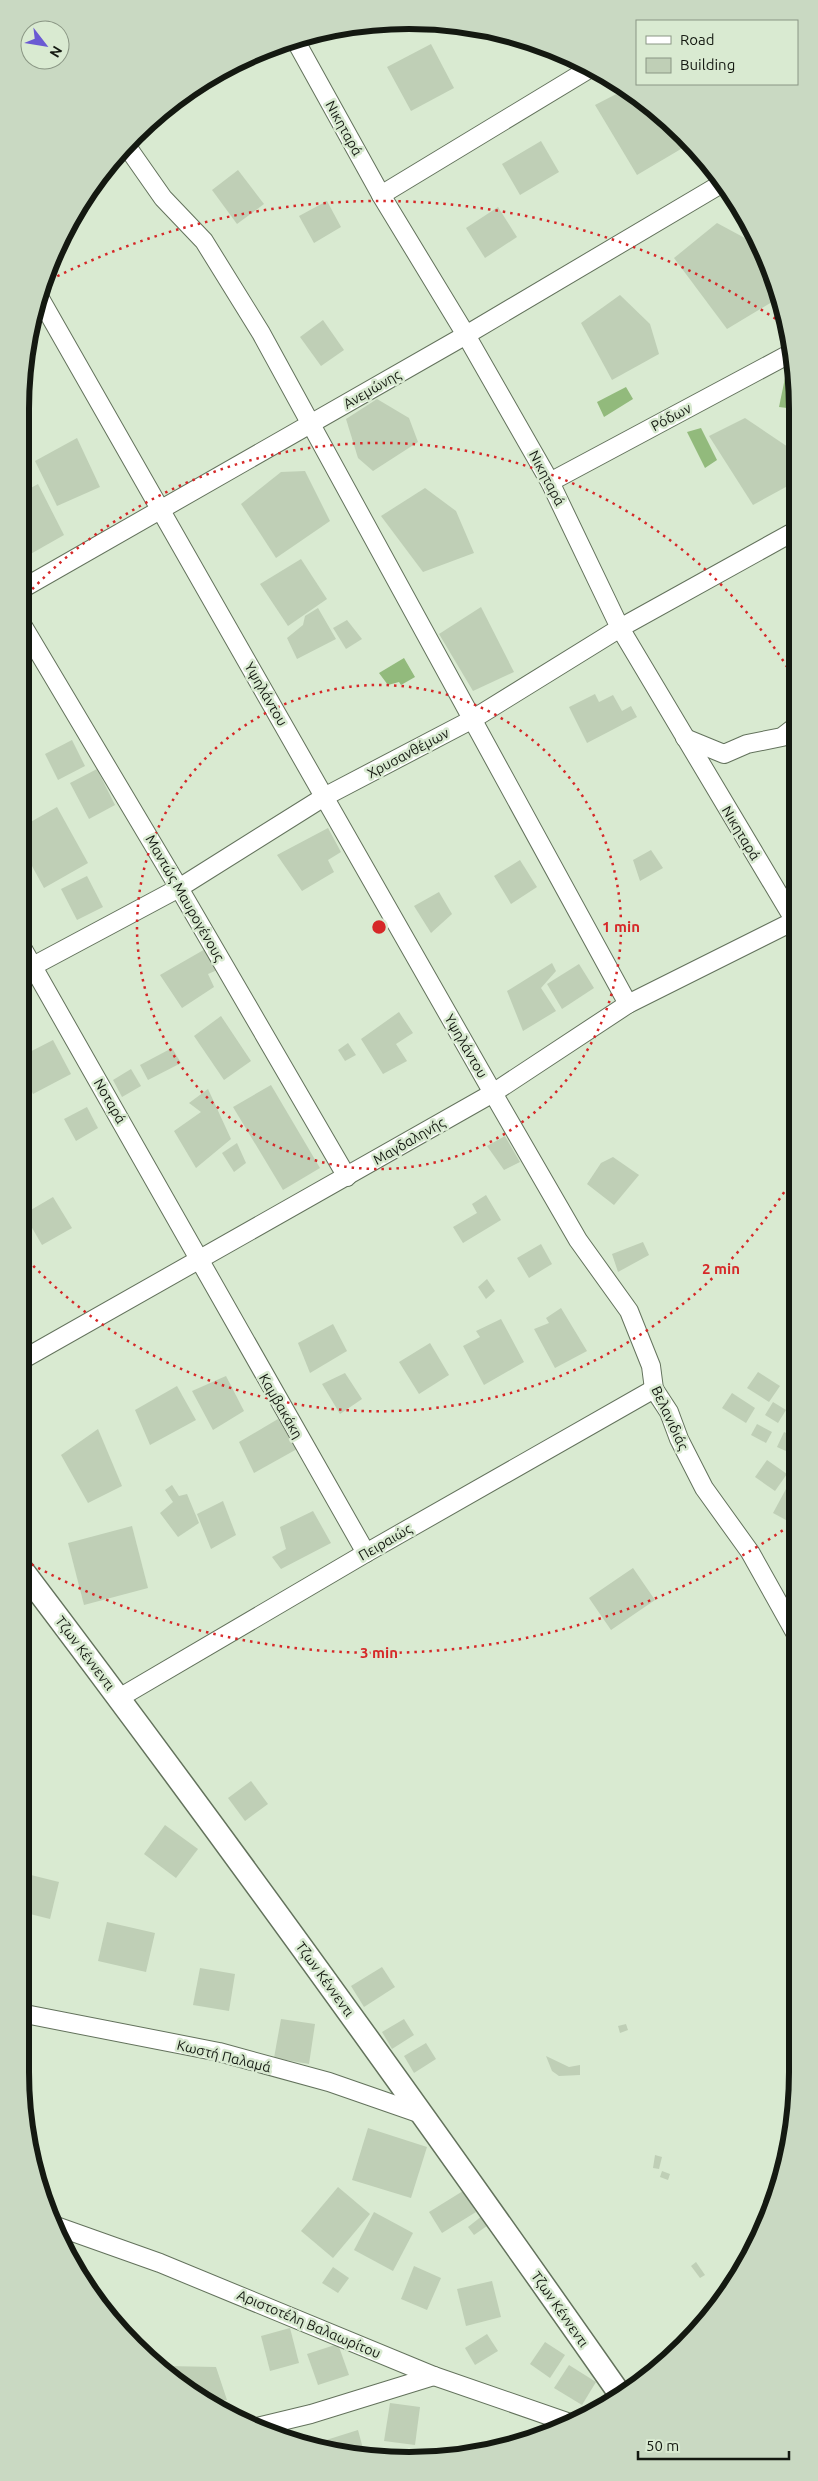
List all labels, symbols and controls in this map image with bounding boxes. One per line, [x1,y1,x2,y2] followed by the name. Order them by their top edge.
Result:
[20,20,70,70] north arrow
[636,20,798,85] legend
[680,31,715,48] text: Road
[47,43,66,60] text: N
[680,56,735,73] text: Building
[322,98,366,159] street label: Νικηταρά
[340,366,404,412] street label: Ανεμώνης
[648,400,694,434] street label: Ρόδων
[526,448,569,509] street label: Νικηταρά
[241,659,291,729] street label: Υψηλάντου
[364,725,452,781] street label: Χρυσανθέμων
[719,803,764,864] street label: Νικηταρά
[142,832,228,964] street label: Μαντώς Μαυρογένους
[370,918,388,936] centre of rings
[602,918,640,935] text: 1 min
[441,1011,491,1081] street label: Υψηλάντου
[91,1076,130,1127] street label: Νοταρά
[370,1114,448,1168] street label: Μαγδαληνής
[702,1260,740,1277] text: 2 min
[256,1371,306,1441] street label: Καμβακάκη
[648,1384,692,1453] street label: Βελανιδιάς
[356,1520,415,1564] street label: Πειραιώς
[52,1613,118,1693] street label: Τζων Κέννεντι
[360,1644,398,1661] text: 3 min
[293,1939,358,2020] street label: Τζων Κέννεντι
[175,2037,273,2076] street label: Κωστή Παλαμά
[528,2268,592,2350] street label: Τζων Κέννεντι
[235,2287,383,2361] street label: Αριστοτέλη Βαλαωρίτου
[638,2428,789,2460] scale bar
[646,2437,679,2454] text: 50 m

